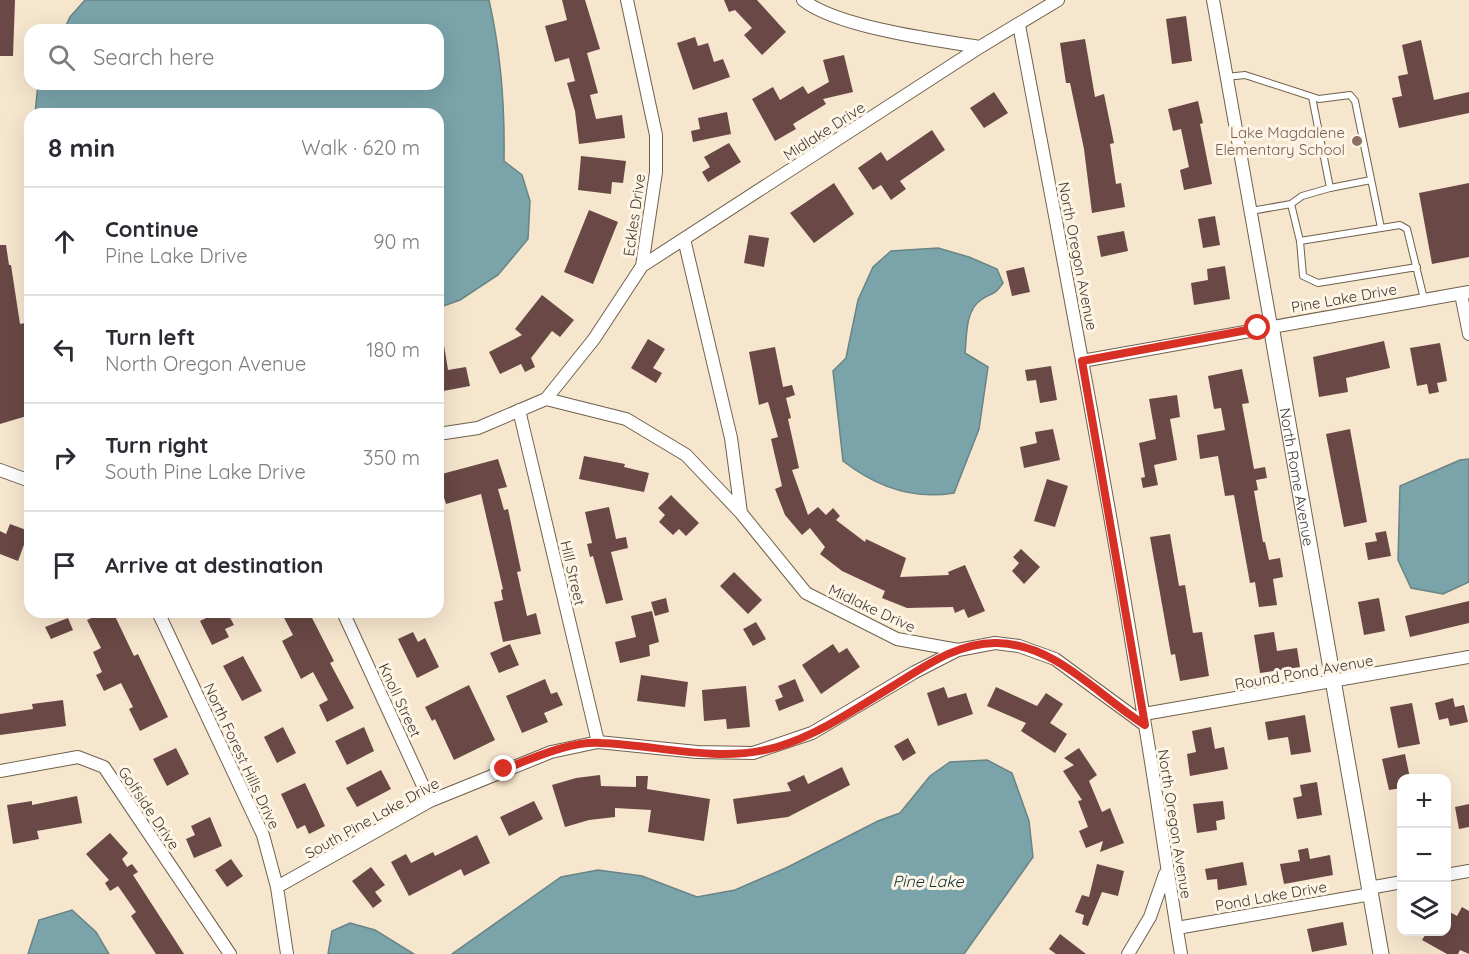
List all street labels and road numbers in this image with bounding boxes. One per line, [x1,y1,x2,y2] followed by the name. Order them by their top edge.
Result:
[780,98,868,164] street label: Midlake Drive
[619,172,649,258] street label: Eckles Drive
[1054,180,1102,332] street label: North Oregon Avenue
[1290,279,1398,317] street label: Pine Lake Drive
[1276,406,1319,547] street label: North Rome Avenue
[556,539,590,607] street label: Hill Street
[826,580,918,636] street label: Midlake Drive
[1233,650,1375,694] street label: Round Pond Avenue
[375,660,425,740] street label: Knoll Street
[200,680,284,832] street label: North Forest Hills Drive
[1154,748,1196,900] street label: North Oregon Avenue
[114,763,184,853] street label: Golfside Drive
[302,773,442,863] street label: South Pine Lake Drive
[1214,877,1328,915] street label: Pond Lake Drive

